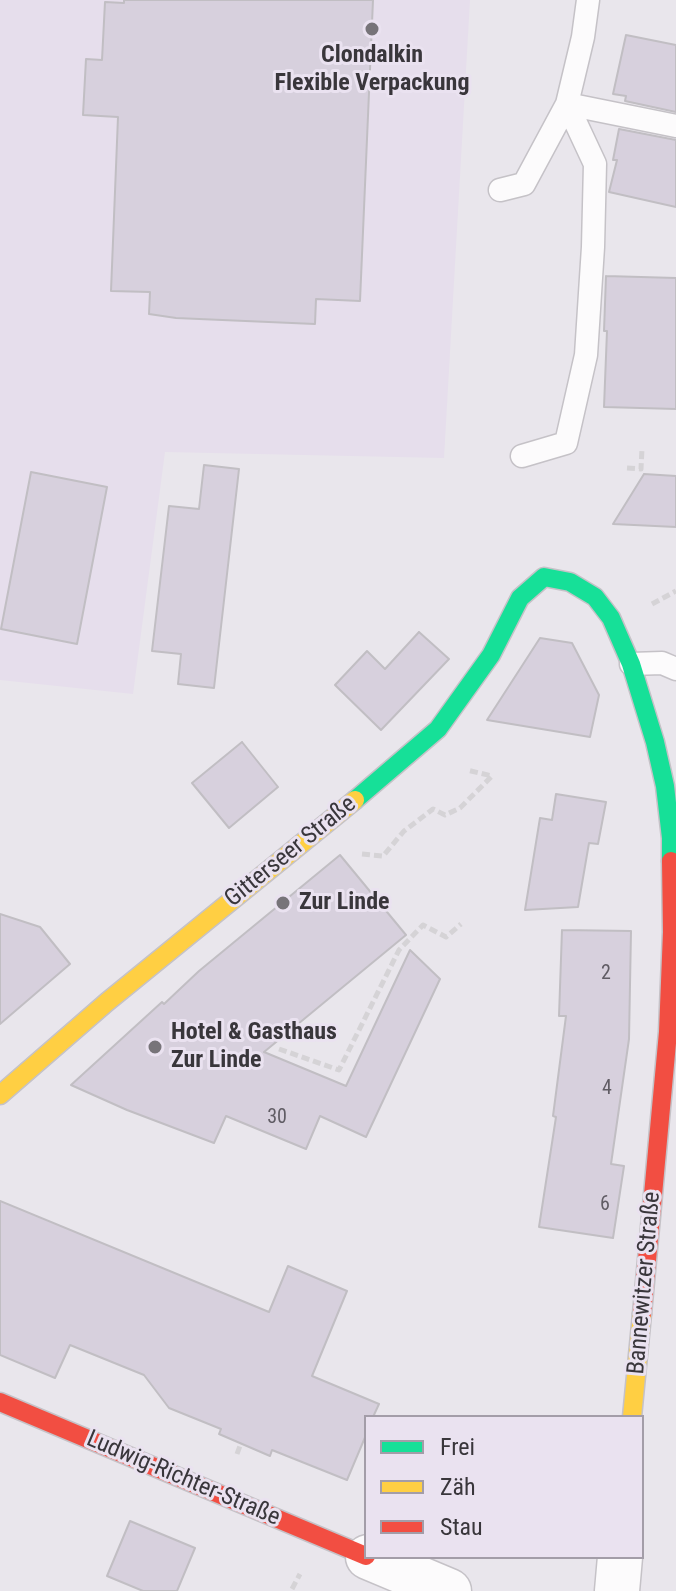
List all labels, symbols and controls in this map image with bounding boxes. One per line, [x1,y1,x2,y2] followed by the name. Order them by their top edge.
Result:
[363,20,381,38] marker: Clondalkin Flexible Verpackung
[275,42,469,98] place label: Clondalkin Flexible Verpackung
[220,790,362,914] street label: Gitterseer Straße
[299,889,390,917] place label: Zur Linde
[274,894,292,912] marker: Zur Linde
[601,962,611,986] house number: 2
[171,1019,337,1075] place label: Hotel & Gasthaus Zur Linde
[146,1038,164,1056] marker: Hotel & Gasthaus Zur Linde
[602,1077,612,1101] house number: 4
[267,1106,287,1130] house number: 30
[623,1190,667,1376] street label: Bannewitzer Straße
[600,1193,610,1217] house number: 6
[364,1415,644,1559] legend
[82,1425,284,1533] street label: Ludwig-Richter-Straße
[440,1433,475,1461] text: Frei
[440,1473,476,1501] text: Zäh
[440,1513,483,1541] text: Stau

